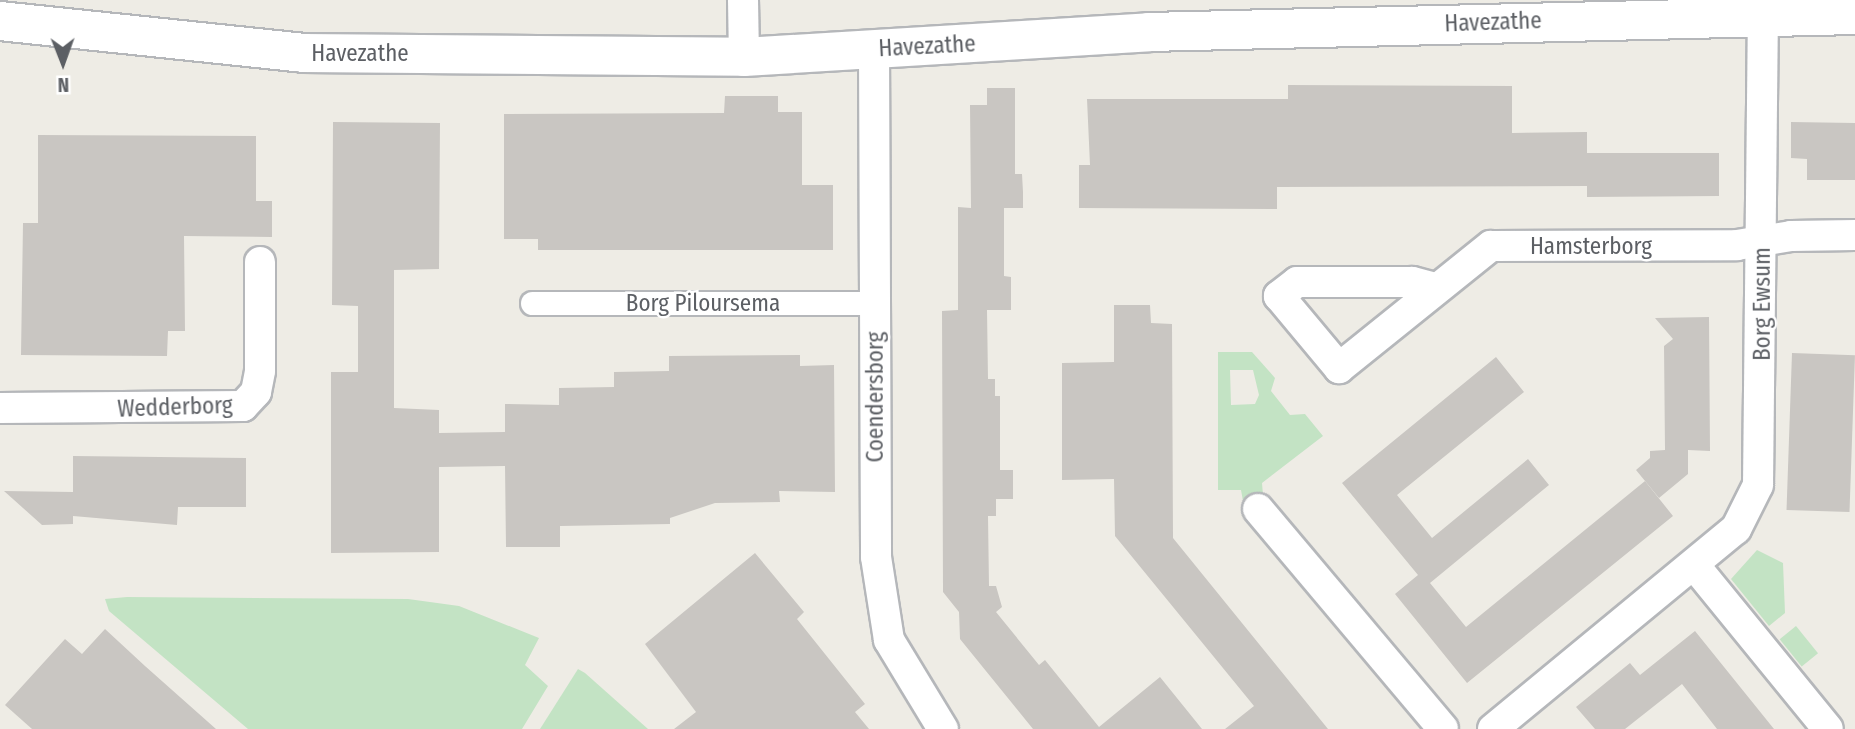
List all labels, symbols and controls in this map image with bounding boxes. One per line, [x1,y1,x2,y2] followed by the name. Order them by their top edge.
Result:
[1444,7,1542,37] street label: Havezathe
[28,28,98,98] north arrow
[878,30,976,62] street label: Havezathe
[311,39,409,67] street label: Havezathe
[57,73,69,96] text: N
[1530,232,1652,260] street label: Hamsterborg
[1748,247,1776,361] street label: Borg Ewsum
[626,289,780,317] street label: Borg Piloursema
[861,332,889,462] street label: Coendersborg
[117,391,233,423] street label: Wedderborg

